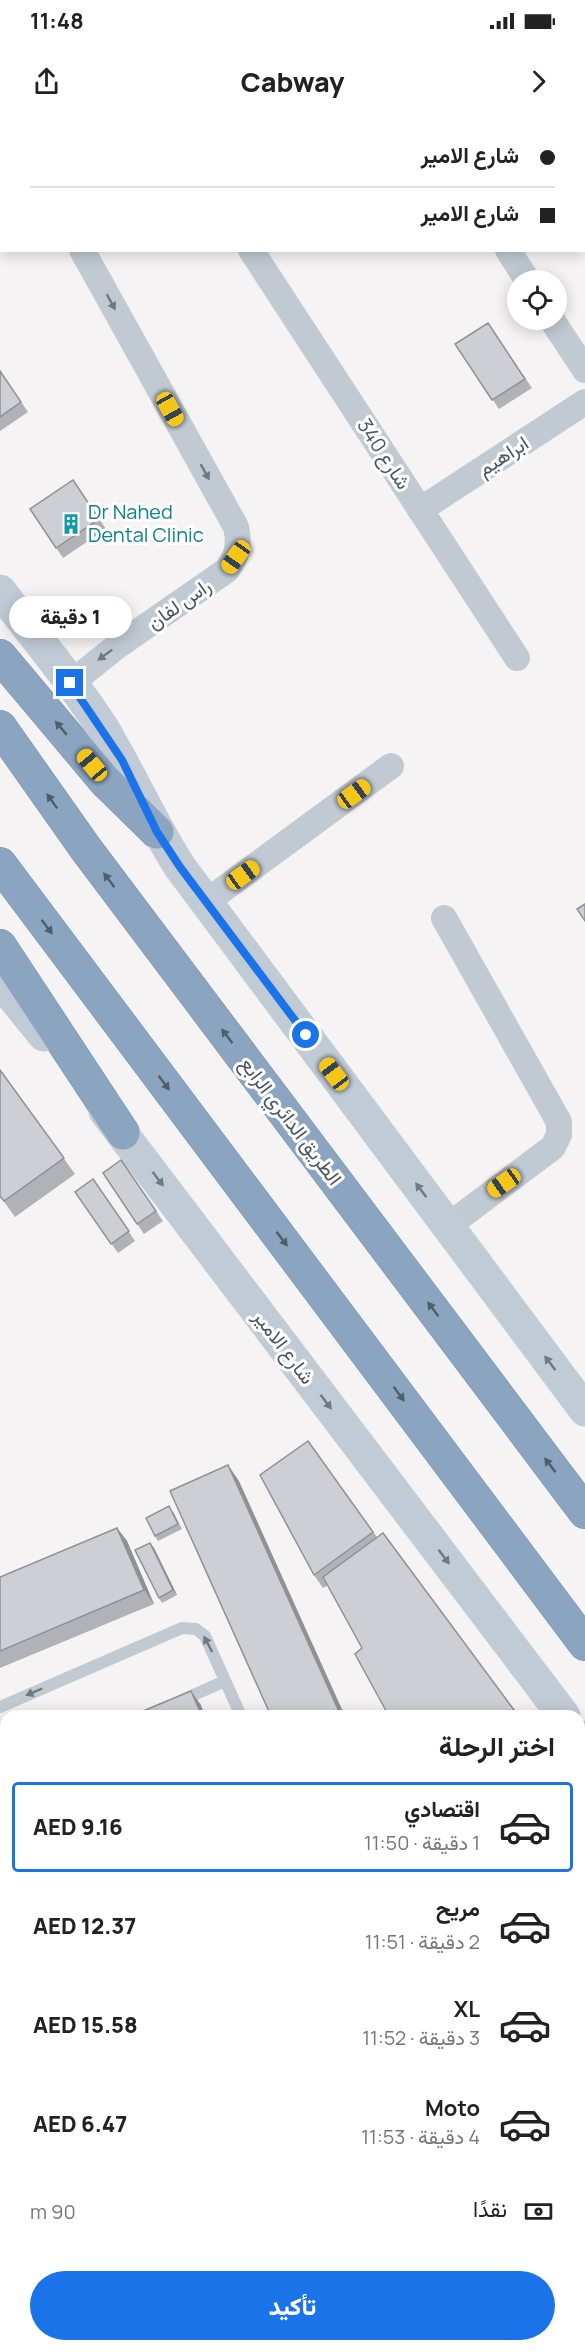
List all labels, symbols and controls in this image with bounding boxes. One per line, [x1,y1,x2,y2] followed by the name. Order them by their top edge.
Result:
[30,6,84,36] text: 11:48
[241,63,344,100] text: Cabway
[30,65,63,98] icon: share
[522,65,555,98] icon: forward
[421,140,519,170] text: شارع الامير
[421,198,519,228] text: شارع الامير
[507,270,567,330] map controls
[507,270,567,330] button: locate
[106,294,116,311] one-way arrow
[153,389,187,429] car
[351,413,417,495] street label: شارع 340
[472,429,533,482] street label: ابراهيم
[200,464,210,481] one-way arrow
[88,498,204,548] place label: Dr Nahed Dental Clinic
[59,512,83,536] building icon: Dr Nahed Dental Clinic
[218,537,254,577] car
[141,572,216,635] street label: راس لفان
[8,596,132,638] callout: 1 دقيقة
[40,603,101,630] text: 1 دقيقة
[98,649,114,661] one-way arrow
[56,669,83,696] route end
[54,720,67,736] one-way arrow
[74,745,110,785] car
[334,776,374,812] car
[46,793,58,809] one-way arrow
[223,857,263,893] car
[104,873,116,888] one-way arrow
[41,919,54,935] one-way arrow
[292,1021,319,1048] route start
[221,1029,233,1044] one-way arrow
[231,1051,349,1193] street label: الطريق الدائري الرابع
[316,1054,352,1094] car
[158,1075,170,1090] one-way arrow
[484,1165,524,1201] car
[151,1172,163,1187] one-way arrow
[415,1182,428,1198] one-way arrow
[275,1231,287,1246] one-way arrow
[427,1302,439,1317] one-way arrow
[246,1303,321,1390] street label: شارع الامير
[544,1356,556,1372] one-way arrow
[393,1386,405,1402] one-way arrow
[320,1394,332,1409] one-way arrow
[544,1458,556,1473] one-way arrow
[438,1549,450,1565] one-way arrow
[203,1635,213,1652] one-way arrow
[25,1688,43,1697] one-way arrow
[439,1727,555,1764] text: اختر الرحلة
[404,1794,480,1824] text: اقتصادي
[498,1800,552,1854] icon: car
[33,1812,123,1842] text: AED 9.16
[364,1829,480,1856] text: 1 دقيقة · 11:50
[436,1893,480,1923] text: مريح
[498,1899,552,1953] icon: car
[33,1911,136,1941] text: AED 12.37
[365,1928,480,1955] text: 2 دقيقة · 11:51
[454,1994,480,2024] text: XL
[498,1998,552,2052] icon: car
[33,2010,138,2040] text: AED 15.58
[362,2024,480,2051] text: 3 دقيقة · 11:52
[425,2093,480,2123] text: Moto
[498,2097,552,2151] icon: car
[33,2109,127,2139] text: AED 6.47
[361,2123,480,2150] text: 4 دقيقة · 11:53
[473,2194,507,2224] text: نقدًا
[522,2195,555,2228] icon: cash
[30,2198,76,2225] text: 90 m
[30,2271,555,2340] button: تأكيد

